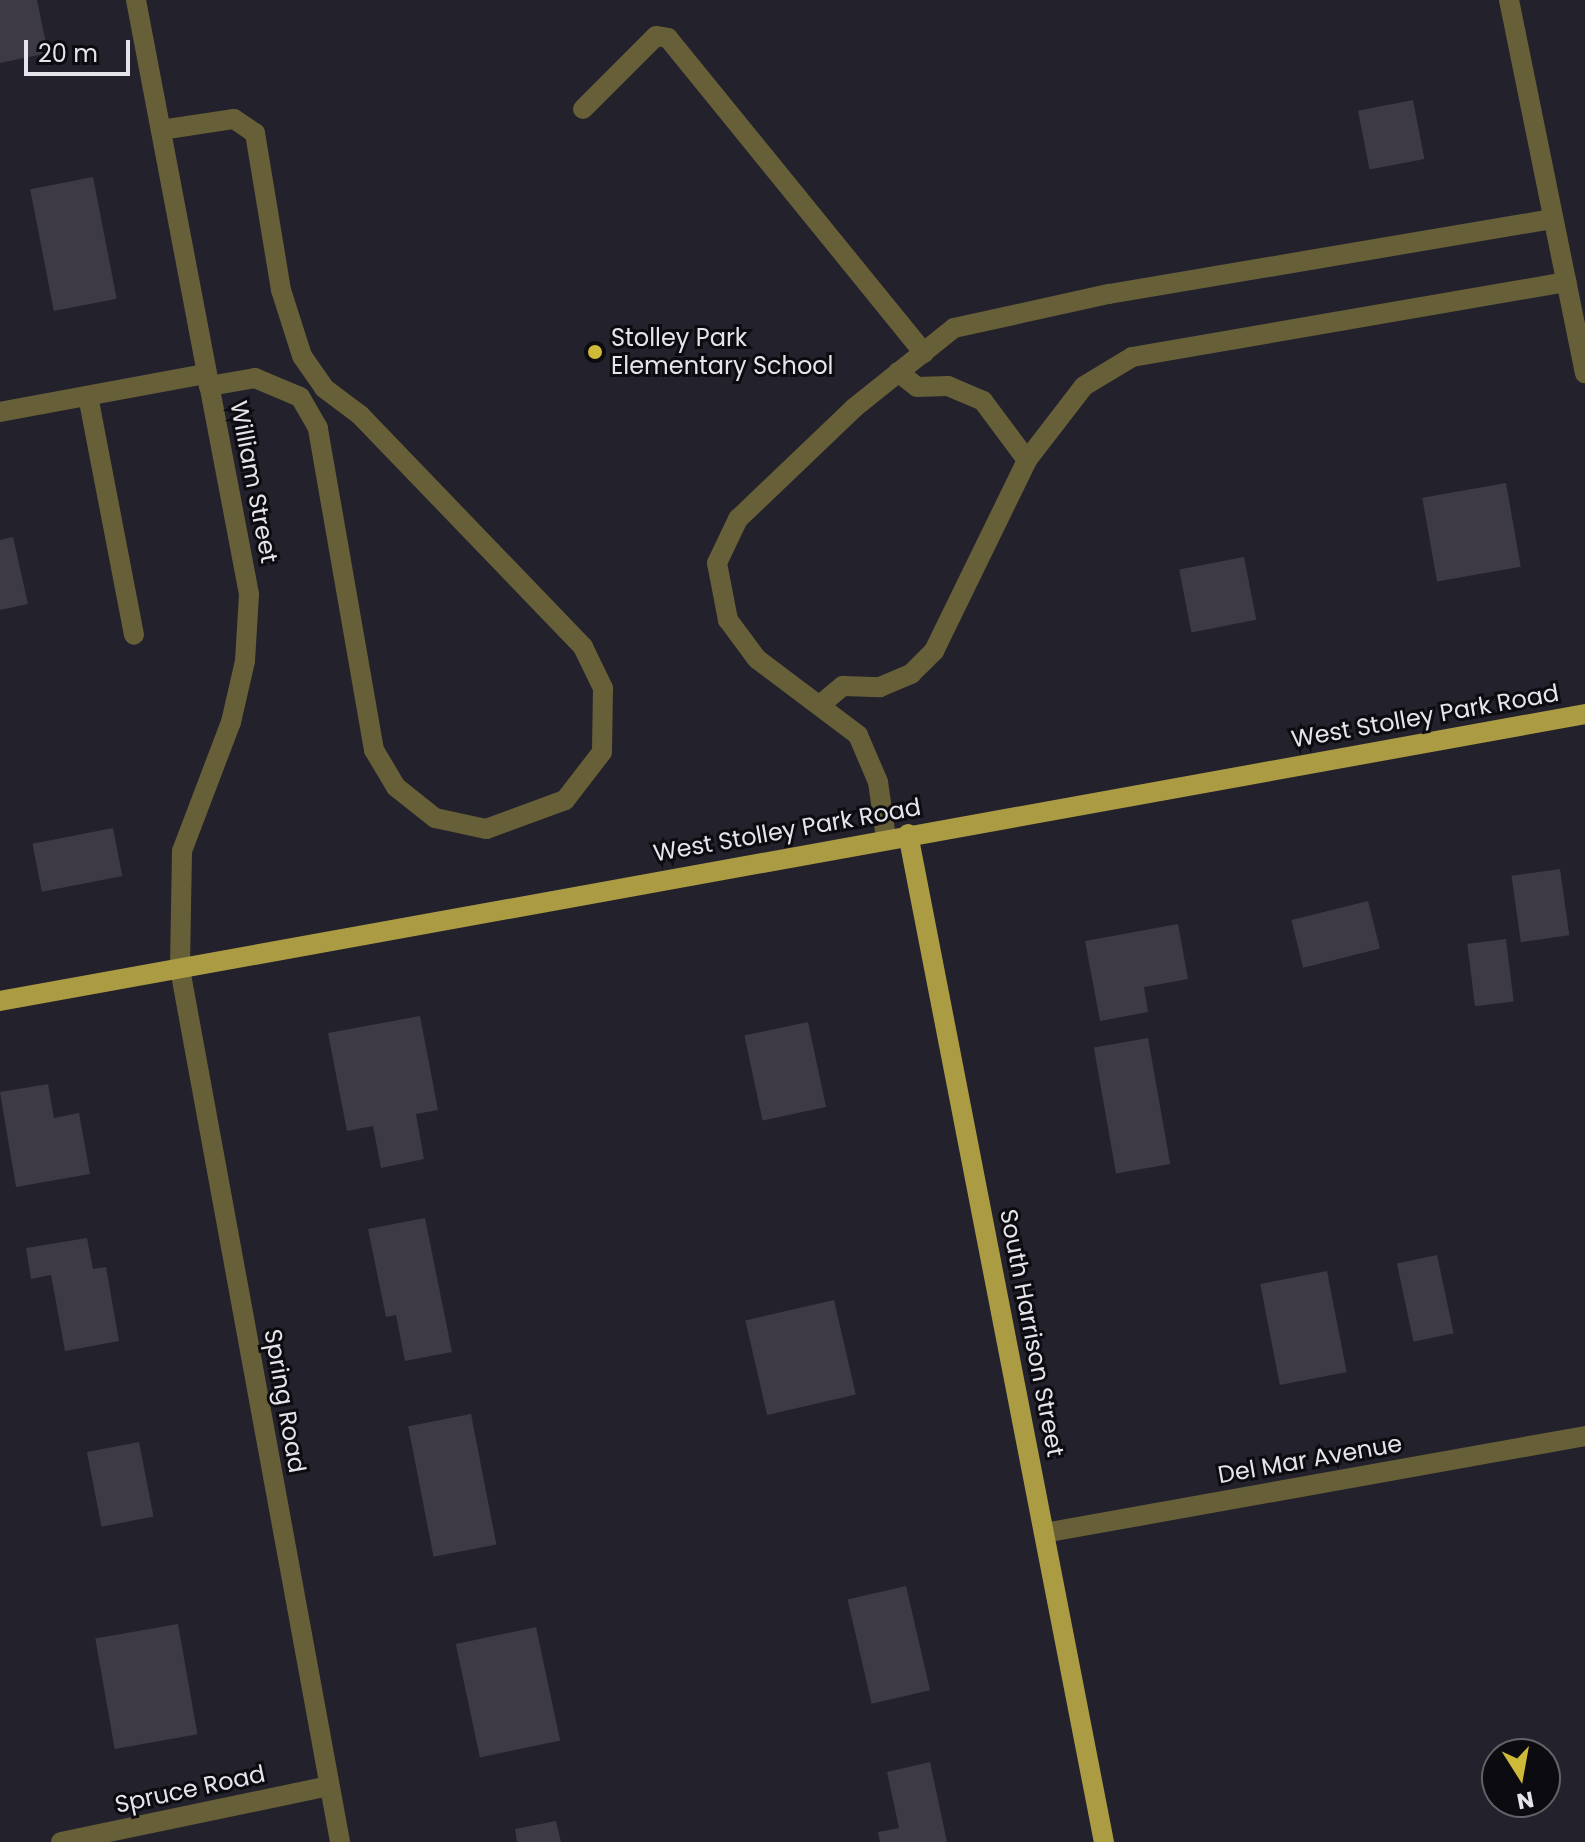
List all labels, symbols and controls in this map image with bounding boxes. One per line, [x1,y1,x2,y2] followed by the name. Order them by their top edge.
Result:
[28,24,134,74] scale bar
[38,37,98,70] text: 20 m
[611,324,834,380] place label: Stolley Park Elementary School
[586,343,604,361] marker: Stolley Park Elementary School
[224,398,284,566] street label: William Street
[1289,678,1561,754] street label: West Stolley Park Road
[651,792,923,868] street label: West Stolley Park Road
[994,1207,1070,1459] street label: South Harrison Street
[258,1327,312,1475] street label: Spring Road
[1216,1429,1404,1489] street label: Del Mar Avenue
[1481,1738,1561,1818] north arrow
[112,1759,268,1819] street label: Spruce Road
[1514,1783,1536,1817] text: N

